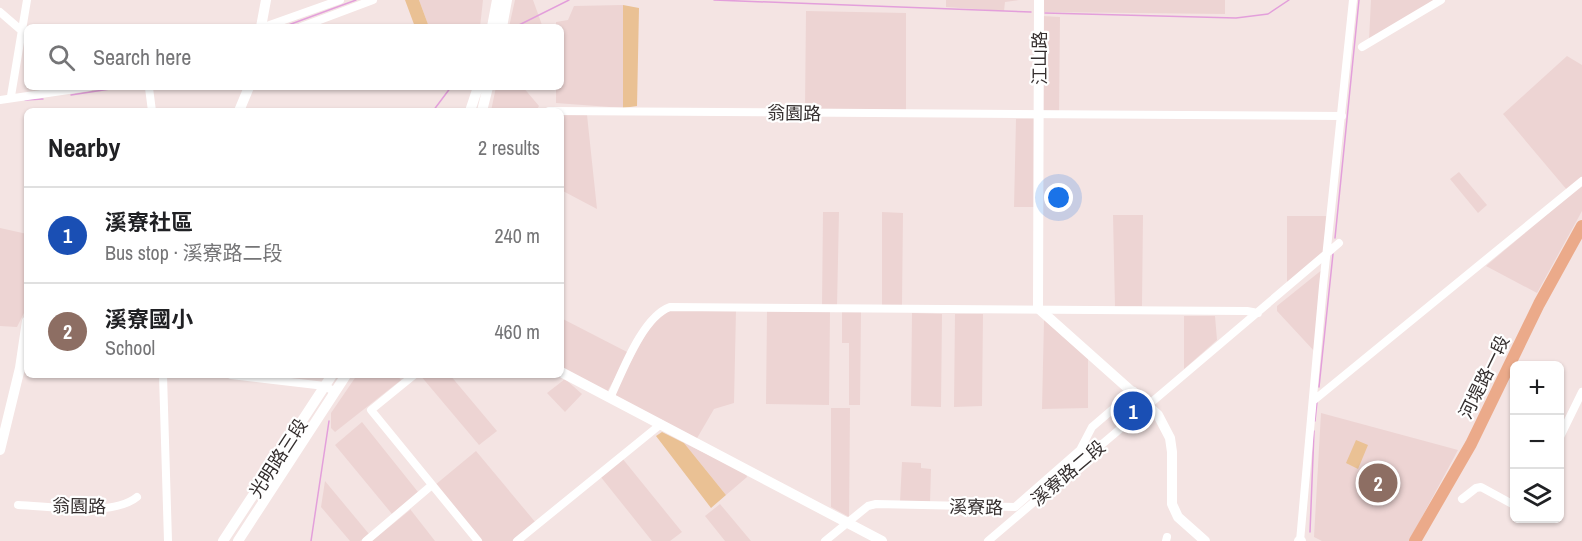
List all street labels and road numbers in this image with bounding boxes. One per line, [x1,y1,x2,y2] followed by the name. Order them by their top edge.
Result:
[1027,31,1052,85] street label: 江山路
[767,100,821,126] street label: 翁園路
[1453,331,1515,423] street label: 河堤路一段
[243,413,313,503] street label: 光明路三段
[1025,434,1111,512] street label: 溪寮路二段
[52,493,106,519] street label: 翁園路
[949,494,1003,520] street label: 溪寮路

